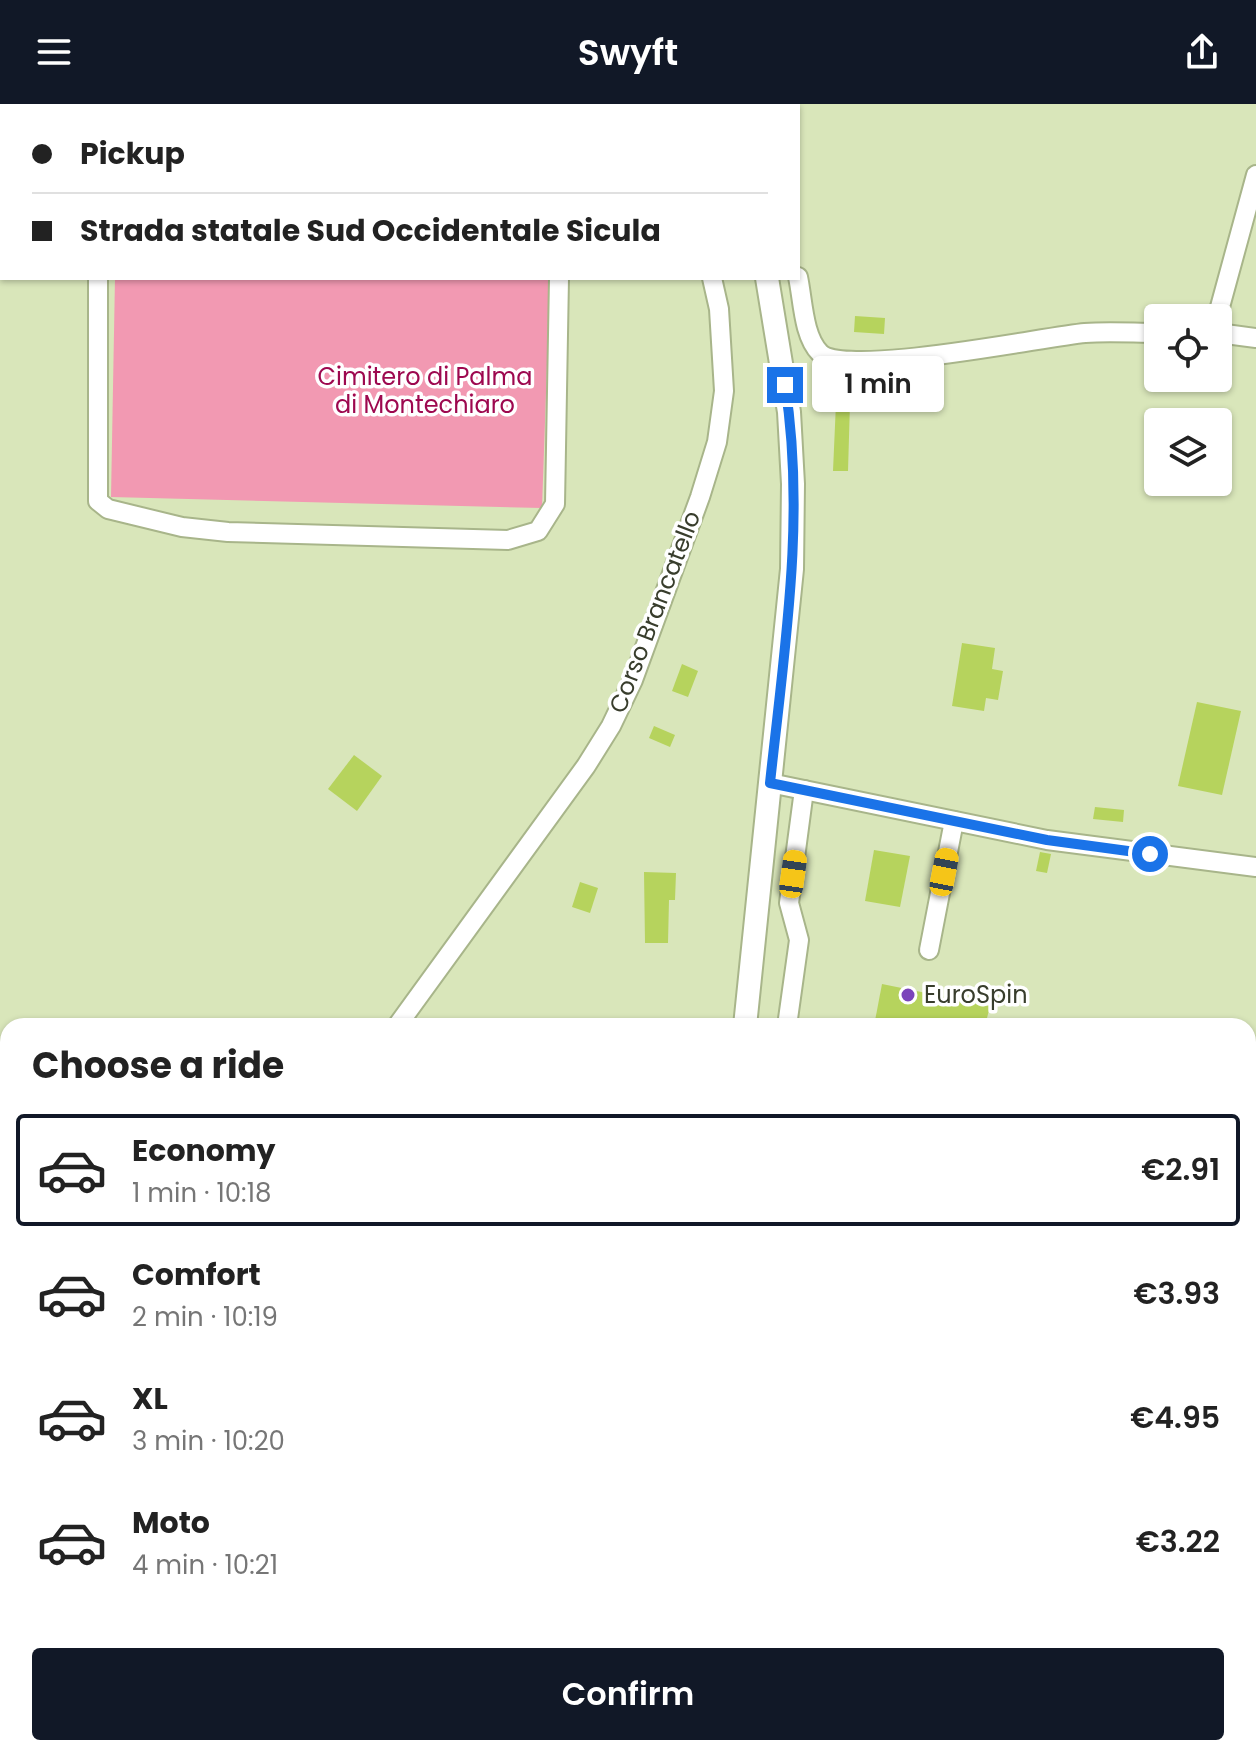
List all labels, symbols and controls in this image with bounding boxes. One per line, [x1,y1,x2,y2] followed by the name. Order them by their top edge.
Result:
[578,27,678,78] text: Swyft
[32,30,76,74] icon: menu
[1180,30,1224,74] icon: share
[80,132,185,175] text: Pickup
[80,209,661,252] text: Strada statale Sud Occidentale Sicula
[1144,304,1232,496] map controls
[1144,304,1232,392] button: locate
[813,357,945,413] callout: 1 min
[318,360,532,421] park label: Cimitero di Palma di Montechiaro
[844,366,912,402] text: 1 min
[767,367,803,403] route end
[1144,408,1232,496] button: layers
[601,506,708,718] street label: Corso Brancatello
[1132,836,1168,872] route start
[928,846,960,898] car
[778,849,808,899] car
[924,978,1028,1011] place label: EuroSpin
[899,986,917,1004] marker: EuroSpin
[32,1040,284,1091] text: Choose a ride
[132,1129,276,1172] text: Economy
[36,1134,108,1206] icon: car
[1141,1148,1220,1191] text: €2.91
[132,1175,271,1211] text: 1 min · 10:18
[132,1253,261,1296] text: Comfort
[36,1258,108,1330] icon: car
[1134,1272,1220,1315] text: €3.93
[132,1299,278,1335] text: 2 min · 10:19
[132,1377,168,1420] text: XL
[36,1382,108,1454] icon: car
[1130,1396,1220,1439] text: €4.95
[132,1423,285,1459] text: 3 min · 10:20
[132,1501,210,1544] text: Moto
[36,1506,108,1578] icon: car
[1136,1520,1220,1563] text: €3.22
[132,1547,278,1583] text: 4 min · 10:21
[32,1648,1224,1740] button: Confirm

